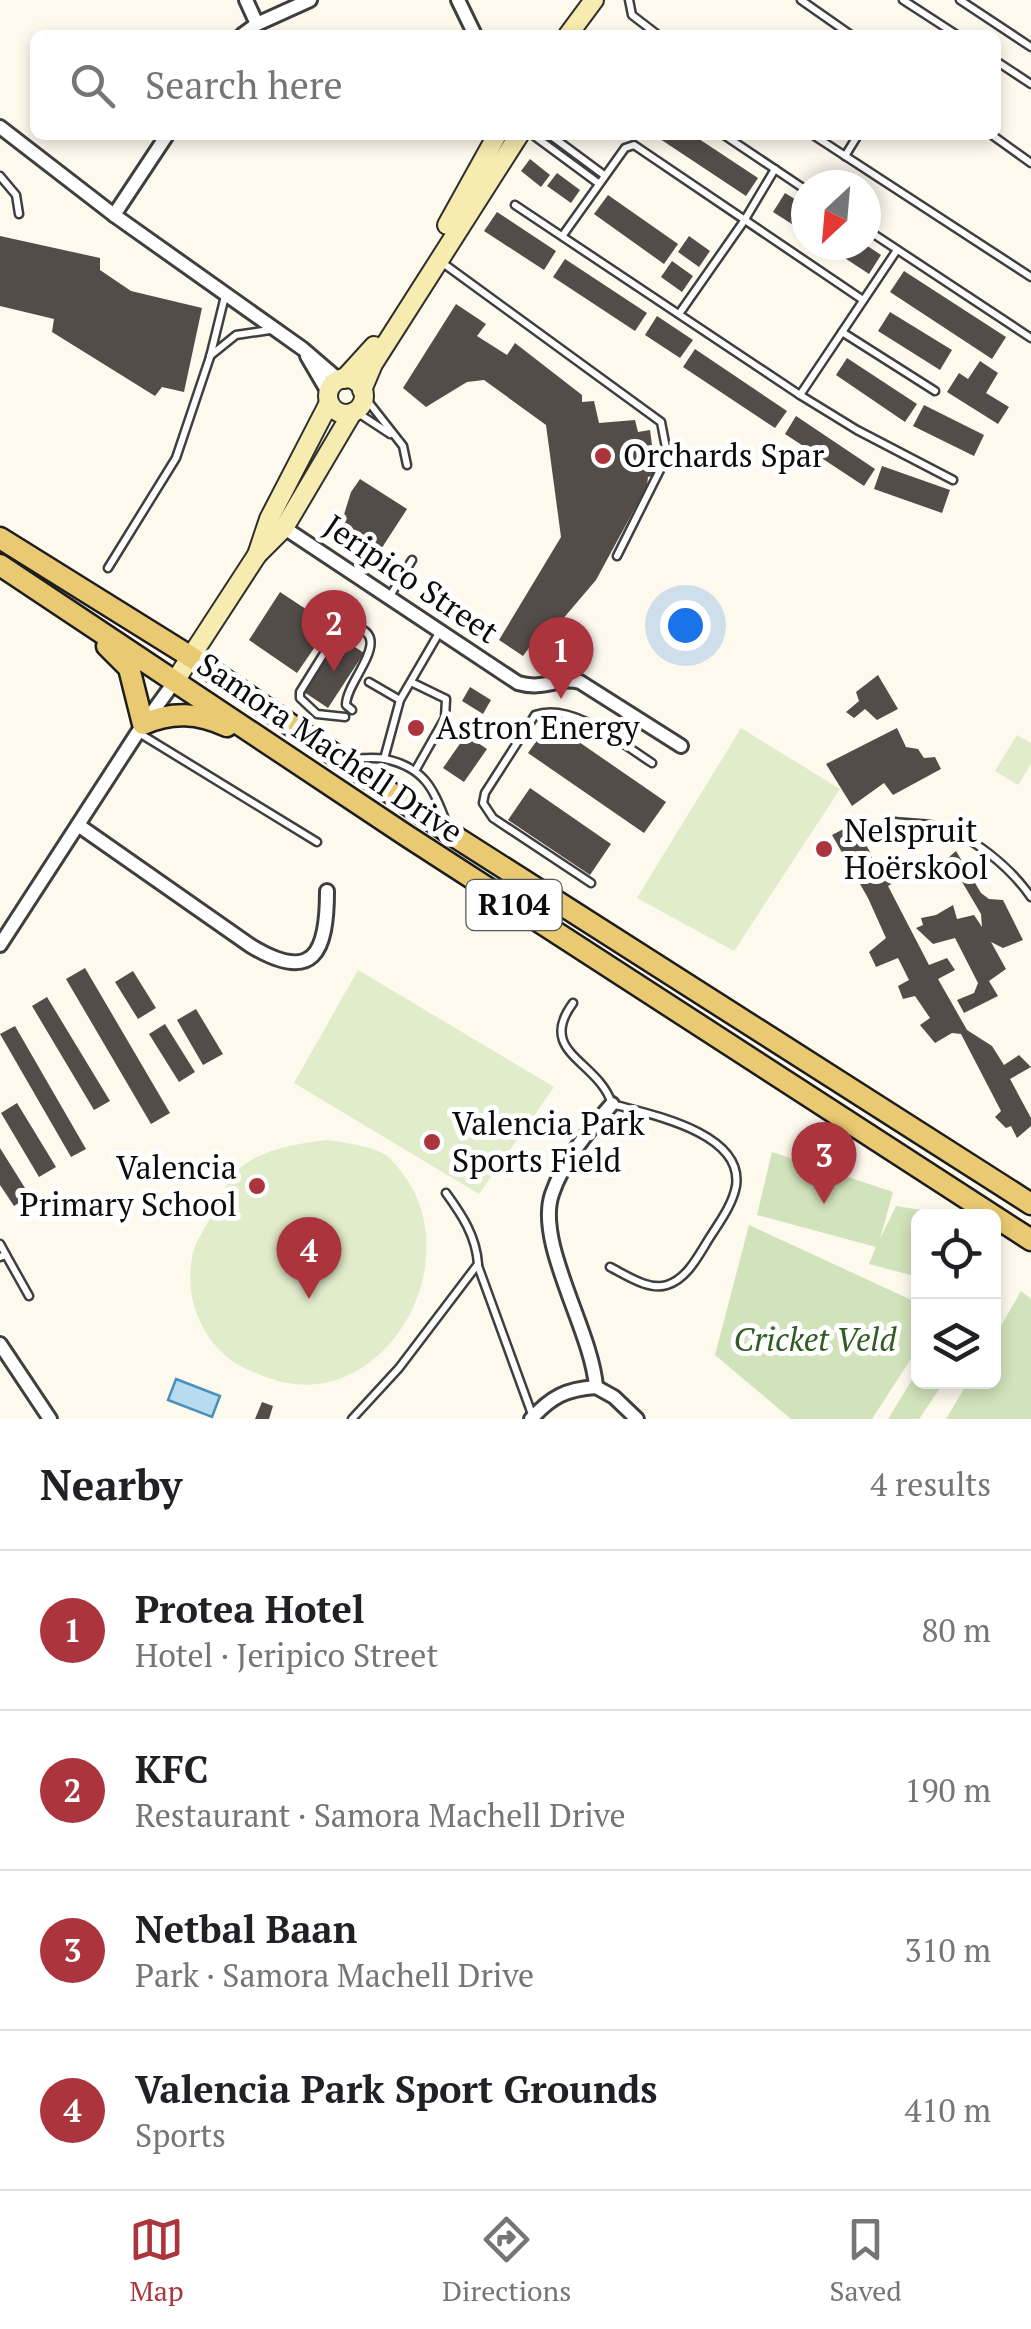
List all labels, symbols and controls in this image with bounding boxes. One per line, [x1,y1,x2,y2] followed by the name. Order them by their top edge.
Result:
[30,30,1001,140] search box
[65,58,120,113] icon: search
[145,60,343,110] text: Search here
[791,170,881,260] north arrow
[623,434,825,476] place label: Orchards Spar
[592,445,614,467] marker: Orchards Spar
[316,504,507,652] street label: Jeripico Street
[302,590,366,672] pin: 2
[660,600,711,651] your location
[528,616,594,699] pin: 1
[190,643,472,852] street label: Samora Machell Drive
[436,706,640,748] place label: Astron Energy
[405,717,427,739] marker: Astron Energy
[844,809,988,888] place label: Nelspruit Hoërskool
[813,838,835,860] marker: Nelspruit Hoërskool
[466,880,562,930] road number: R104
[452,1102,645,1181] place label: Valencia Park Sports Field
[792,1122,856,1204] pin: 3
[421,1131,443,1153] marker: Valencia Park Sports Field
[20,1146,237,1225] place label: Valencia Primary School
[246,1175,268,1197] marker: Valencia Primary School
[911,1209,1001,1389] map controls
[911,1209,1001,1299] button: locate
[276,1216,342,1299] pin: 4
[911,1299,1001,1389] button: layers
[734,1318,897,1360] park label: Cricket Veld
[40,1456,182,1512] text: Nearby
[870,1463,991,1505] text: 4 results
[135,1584,365,1634] text: Protea Hotel
[63,1609,82,1651] text: 1
[921,1609,991,1651] text: 80 m
[135,1634,438,1676] text: Hotel · Jeripico Street
[135,1744,209,1794] text: KFC
[63,1769,82,1811] text: 2
[904,1769,991,1811] text: 190 m
[135,1794,626,1836] text: Restaurant · Samora Machell Drive
[135,1904,357,1954] text: Netbal Baan
[63,1929,82,1971] text: 3
[904,1929,991,1971] text: 310 m
[135,1954,534,1996] text: Park · Samora Machell Drive
[135,2064,657,2114] text: Valencia Park Sport Grounds
[63,2089,82,2131] text: 4
[904,2089,991,2131] text: 410 m
[135,2114,226,2156] text: Sports
[129,2212,184,2309] tab: Map
[442,2212,571,2309] tab: Directions
[829,2212,902,2309] tab: Saved

